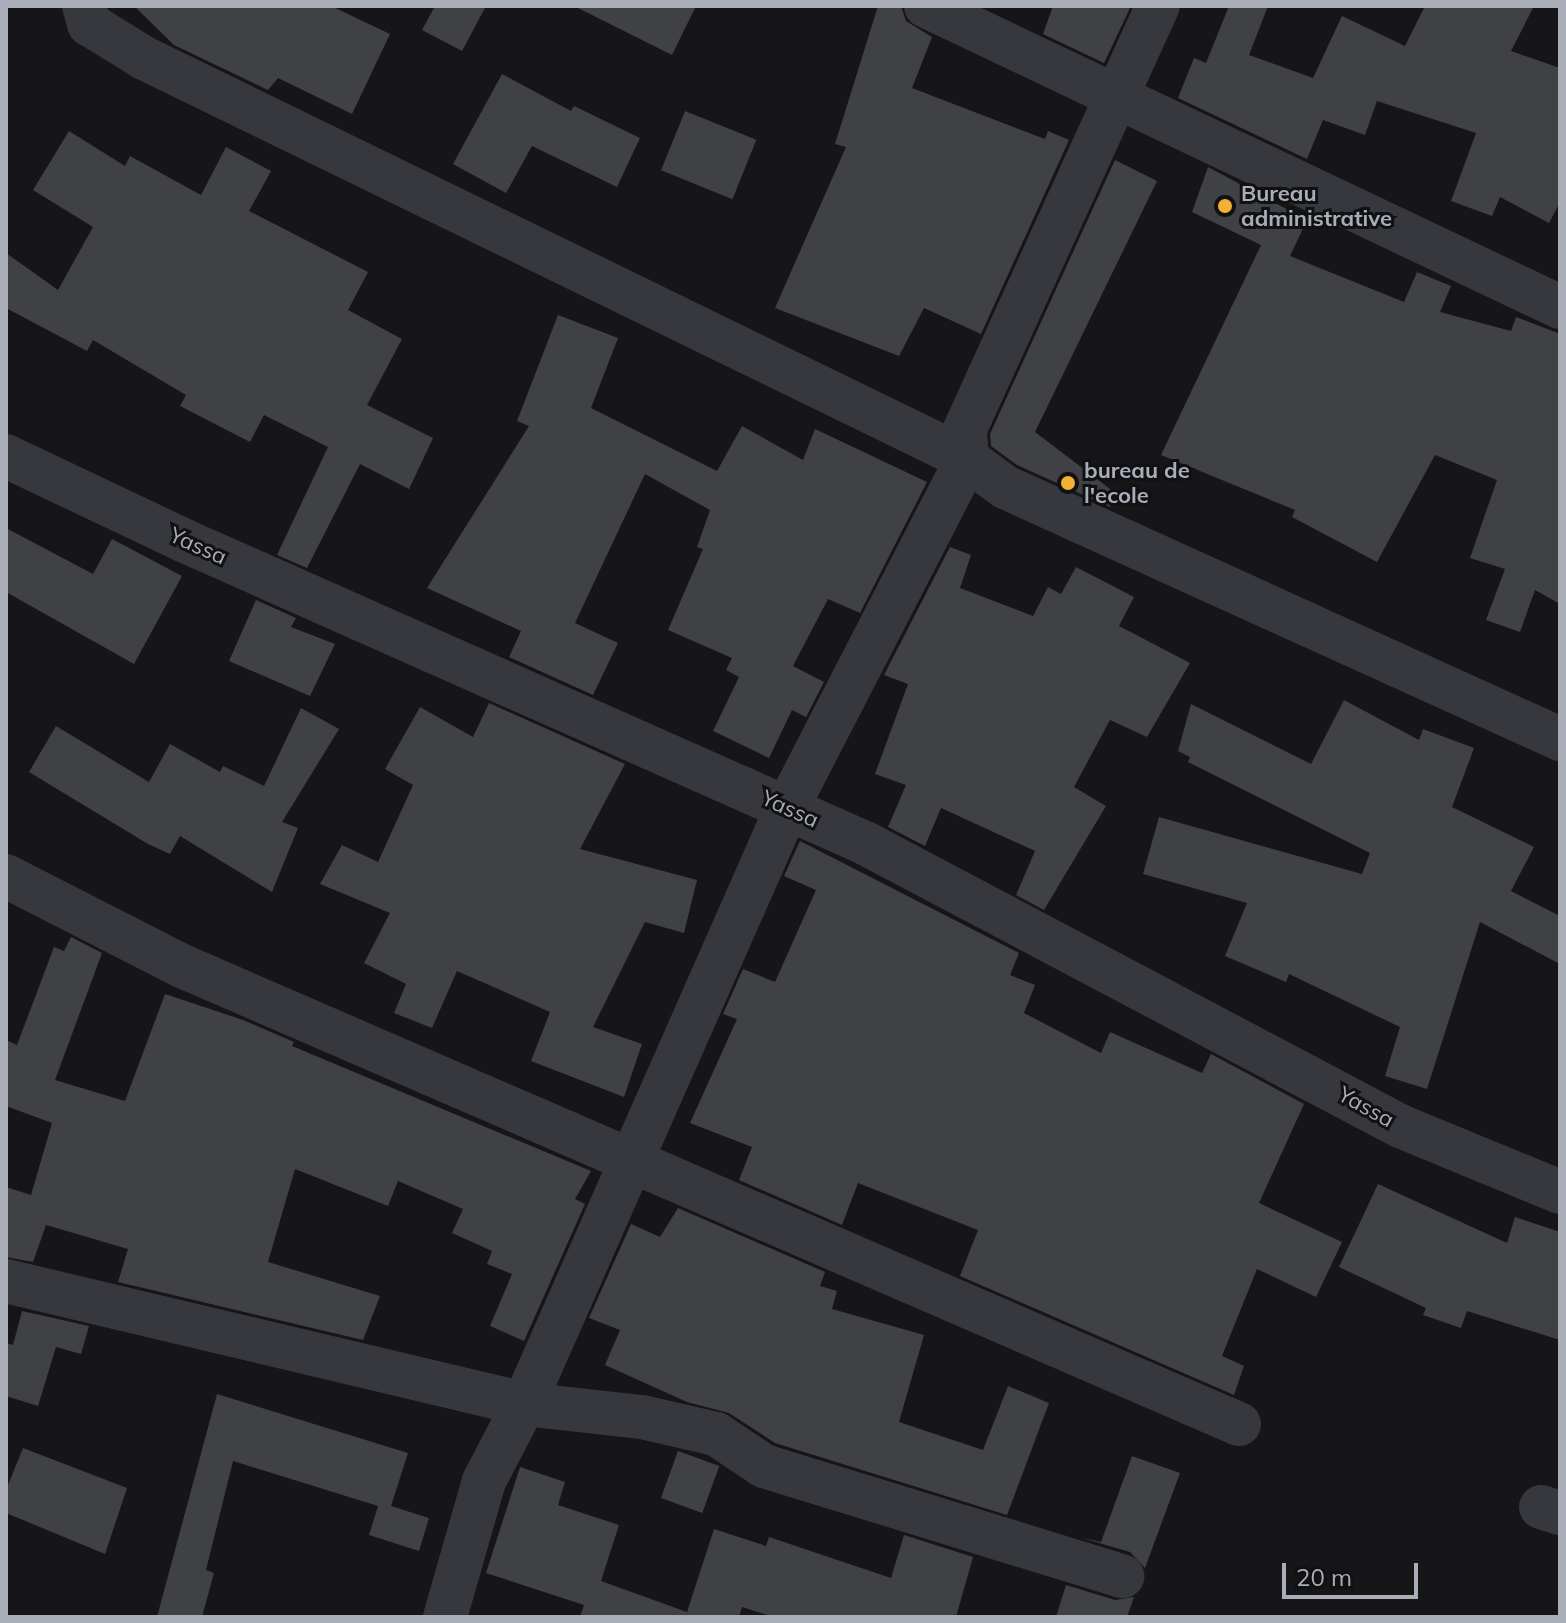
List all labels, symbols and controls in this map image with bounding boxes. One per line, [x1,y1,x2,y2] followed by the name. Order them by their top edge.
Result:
[1241,180,1392,232] place label: Bureau administrative
[1216,197,1234,215] marker: Bureau administrative
[1084,457,1190,508] place label: bureau de l'ecole
[1059,474,1077,492] marker: bureau de l'ecole
[165,522,231,570] street label: Yassa
[757,785,823,833] street label: Yassa
[1333,1081,1399,1133] street label: Yassa
[1286,1547,1422,1597] scale bar
[1296,1562,1352,1592] text: 20 m

